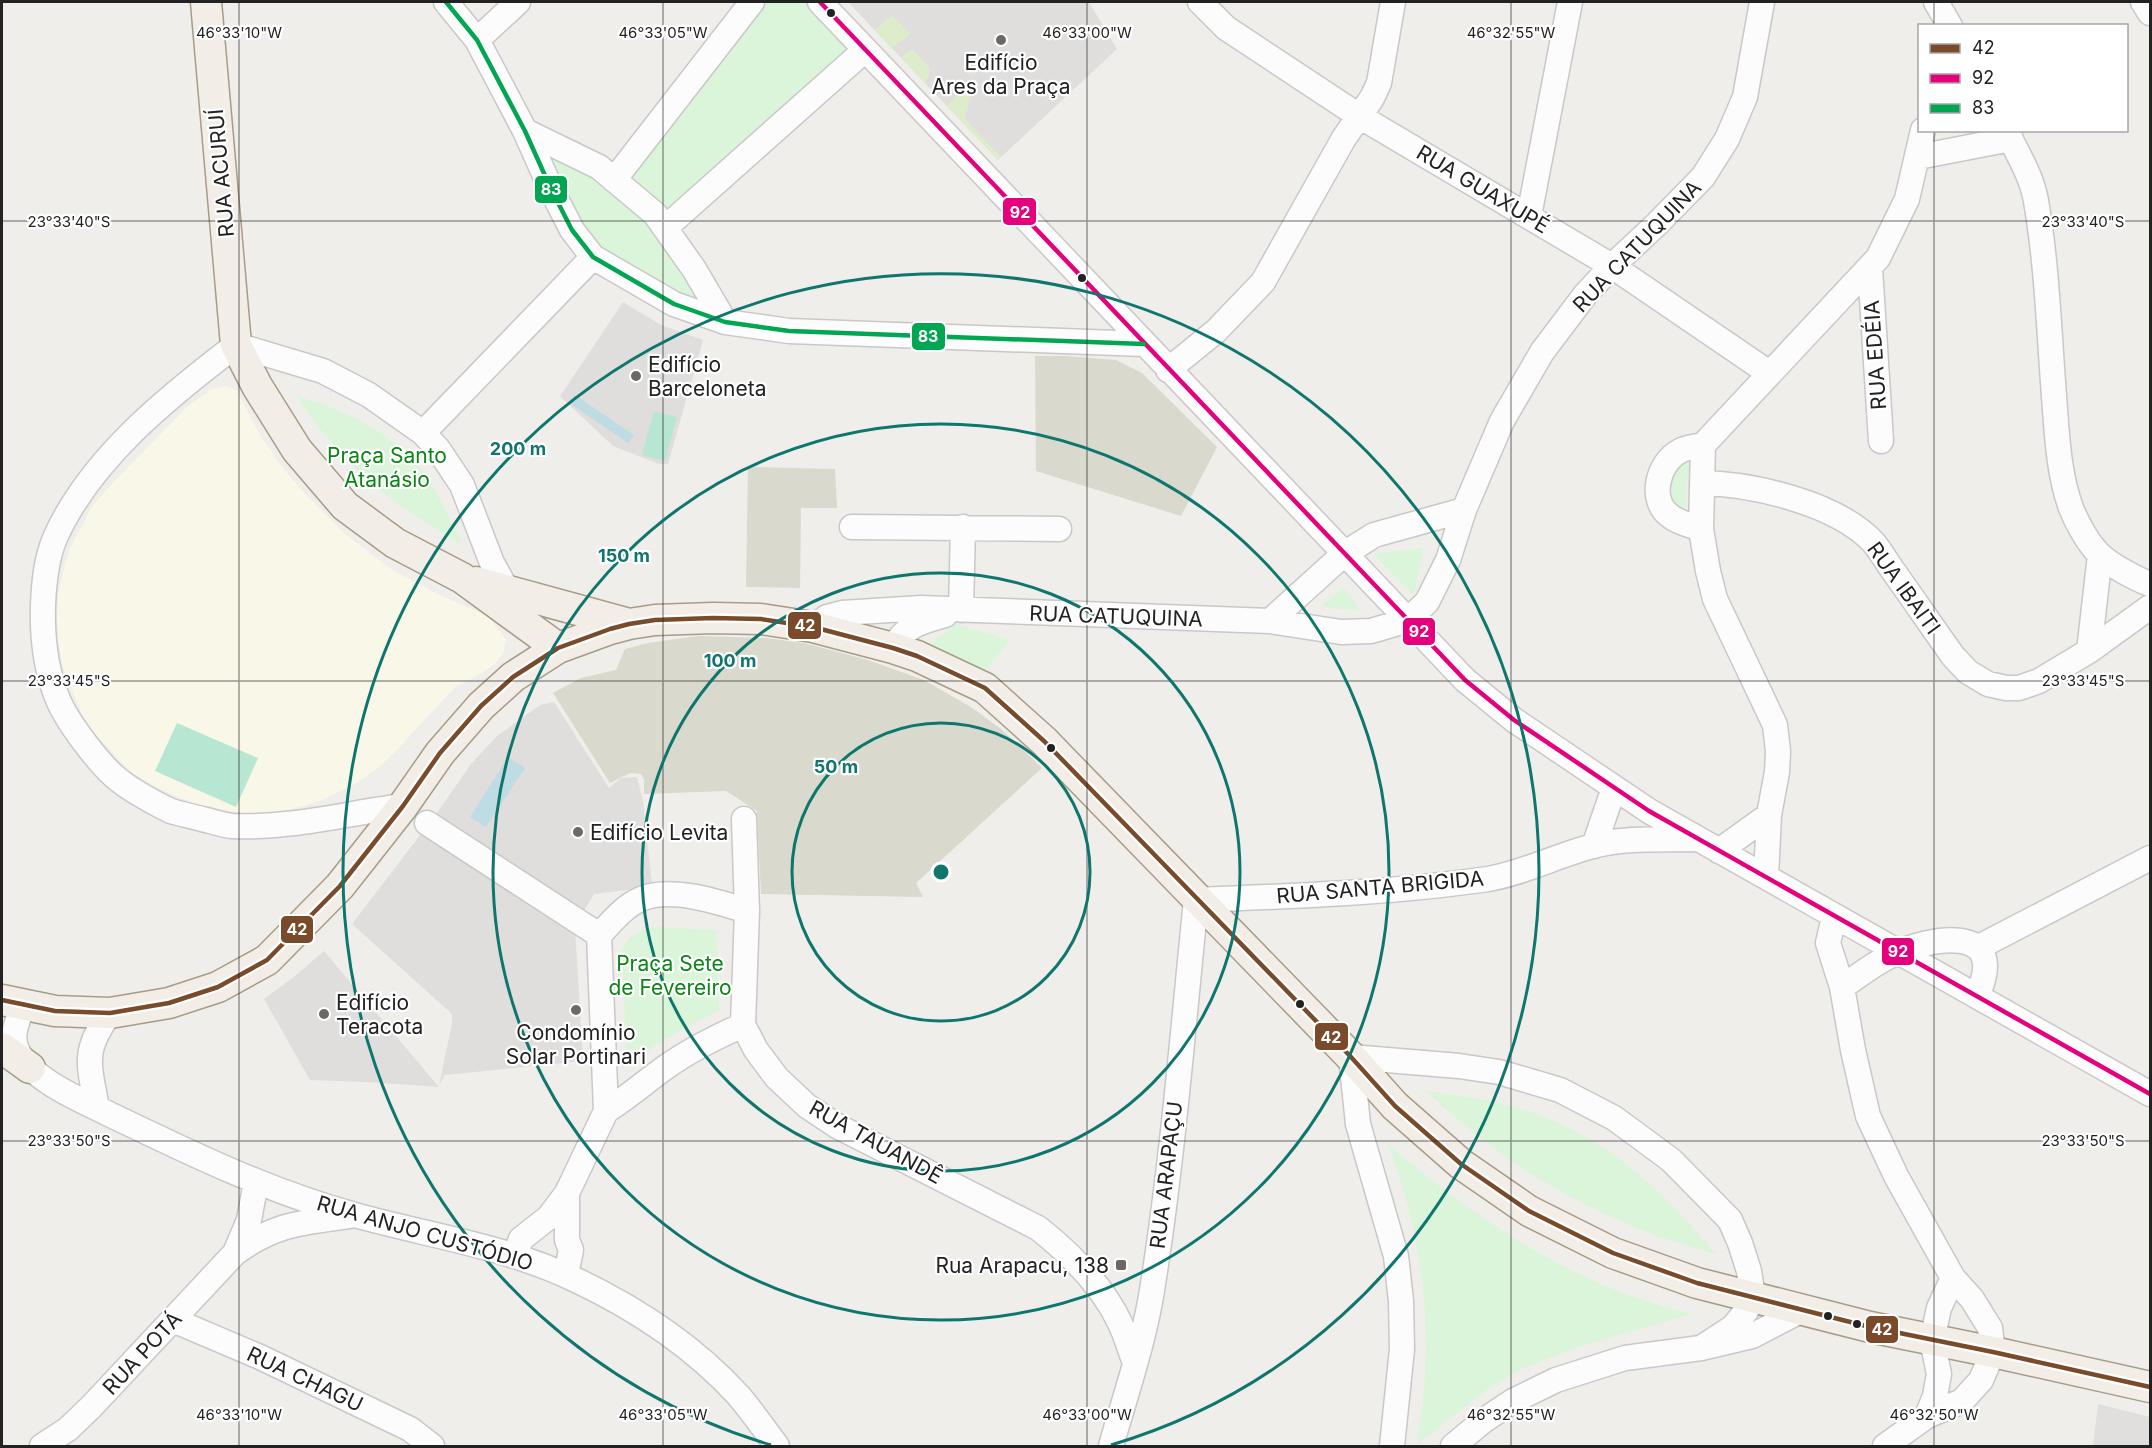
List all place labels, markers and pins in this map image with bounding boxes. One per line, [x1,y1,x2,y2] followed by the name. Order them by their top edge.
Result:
[825,7,837,19] unlabelled marker
[994,33,1008,47] marker: Edifício Ares da Praça
[932,50,1070,99] place label: Edifício Ares da Praça
[1076,272,1088,284] unlabelled marker
[648,352,766,401] place label: Edifício Barceloneta
[629,369,643,383] marker: Edifício Barceloneta
[1045,742,1057,754] unlabelled marker
[590,820,728,845] place label: Edifício Levita
[571,825,585,839] marker: Edifício Levita
[931,862,951,882] centre of rings
[336,990,423,1039] place label: Edifício Teracota
[1294,998,1306,1010] unlabelled marker
[569,1003,583,1017] marker: Condomínio Solar Portinari
[317,1007,331,1021] marker: Edifício Teracota
[506,1020,646,1069] place label: Condomínio Solar Portinari
[935,1253,1109,1278] place label: Rua Arapacu, 138
[1114,1258,1128,1272] marker: Rua Arapacu, 138
[1822,1310,1834,1322] unlabelled marker
[1851,1318,1863,1330] unlabelled marker

